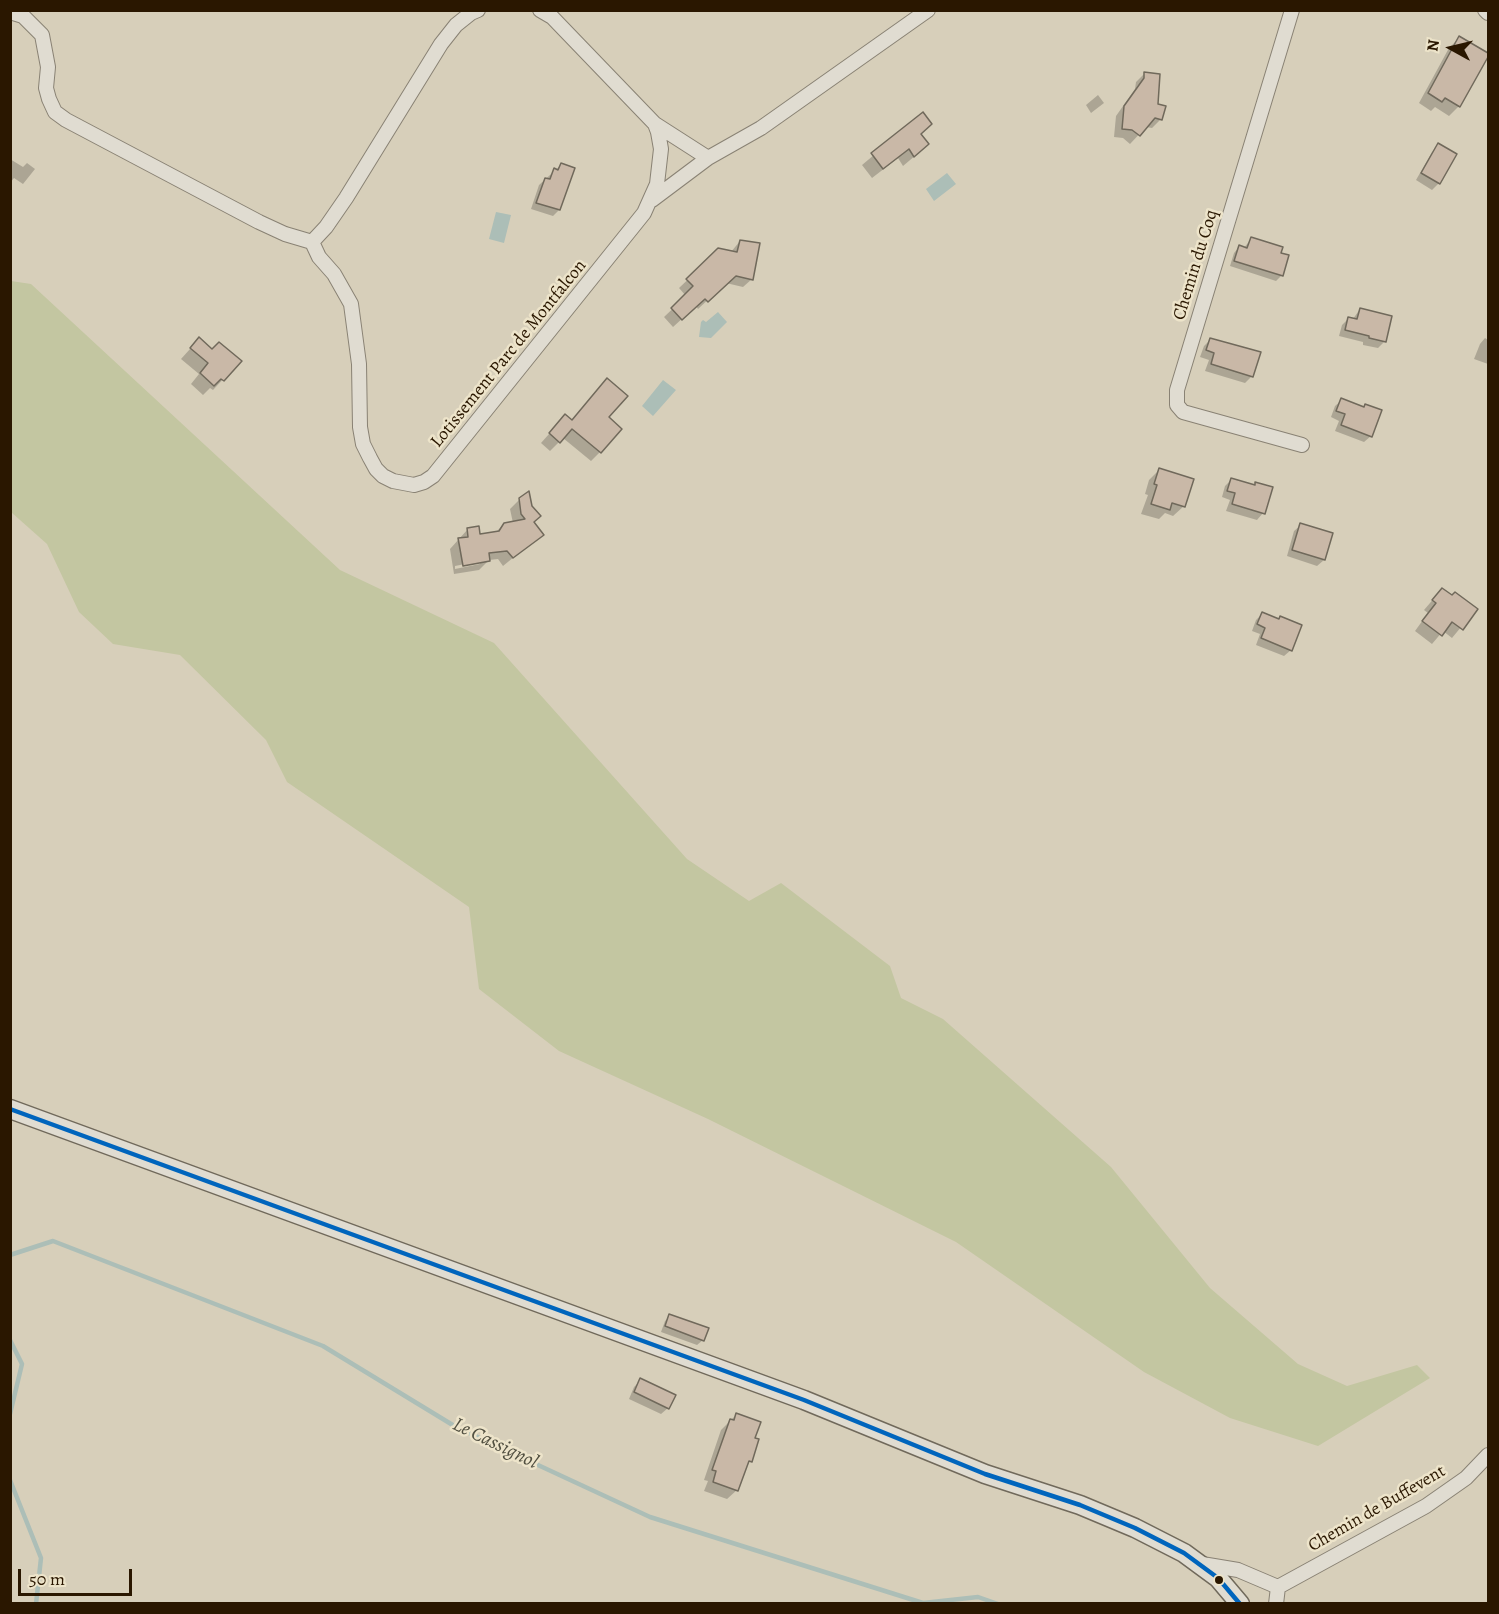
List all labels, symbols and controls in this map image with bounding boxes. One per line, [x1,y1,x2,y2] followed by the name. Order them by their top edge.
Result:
[1421,18,1481,78] north arrow
[1421,38,1445,53] text: N
[1169,207,1223,323] street label: Chemin du Coq
[426,256,592,452] street label: Lotissement Parc de Montfalcon
[448,1413,542,1475] water label: Le Cassignol
[1305,1461,1449,1557] street label: Chemin de Buffevent
[21,1557,135,1595] scale bar
[29,1567,65,1591] text: 50 m
[1213,1574,1225,1586] unlabelled marker

